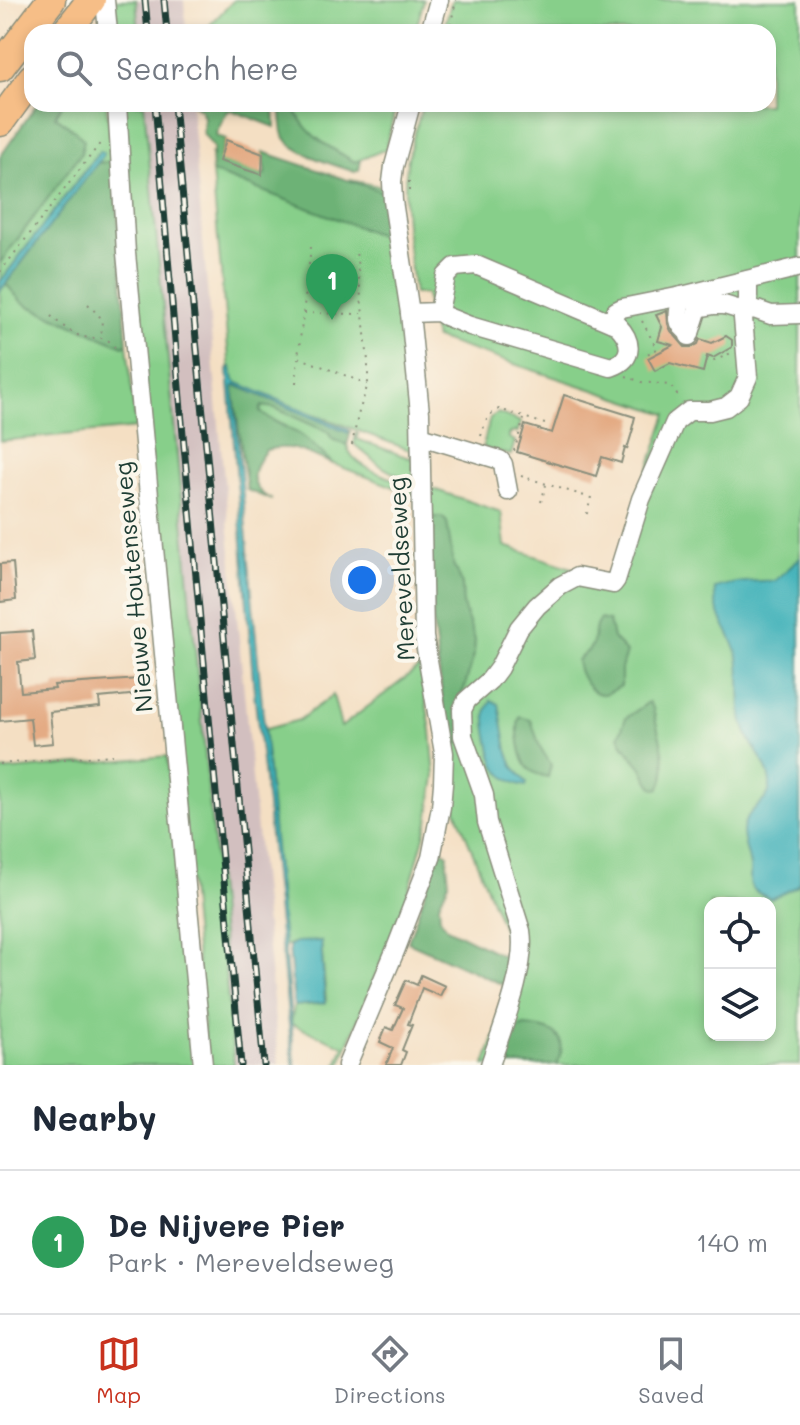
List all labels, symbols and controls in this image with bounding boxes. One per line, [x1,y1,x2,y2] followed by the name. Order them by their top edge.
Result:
[24,24,776,112] search box
[52,46,96,90] icon: search
[116,48,299,88] text: Search here
[306,254,358,320] pin: 1
[106,461,159,714] street label: Nieuwe Houtenseweg
[380,477,421,662] street label: Mereveldseweg
[342,560,382,600] your location
[704,897,776,1041] map controls
[704,897,776,969] button: locate
[704,969,776,1041] button: layers
[32,1095,157,1140] text: Nearby
[108,1205,345,1245] text: De Nijvere Pier
[52,1225,64,1259] text: 1
[696,1225,768,1259] text: 140 m
[108,1245,394,1279] text: Park · Mereveldseweg
[96,1332,141,1409] tab: Map
[334,1332,446,1409] tab: Directions
[638,1332,704,1409] tab: Saved

